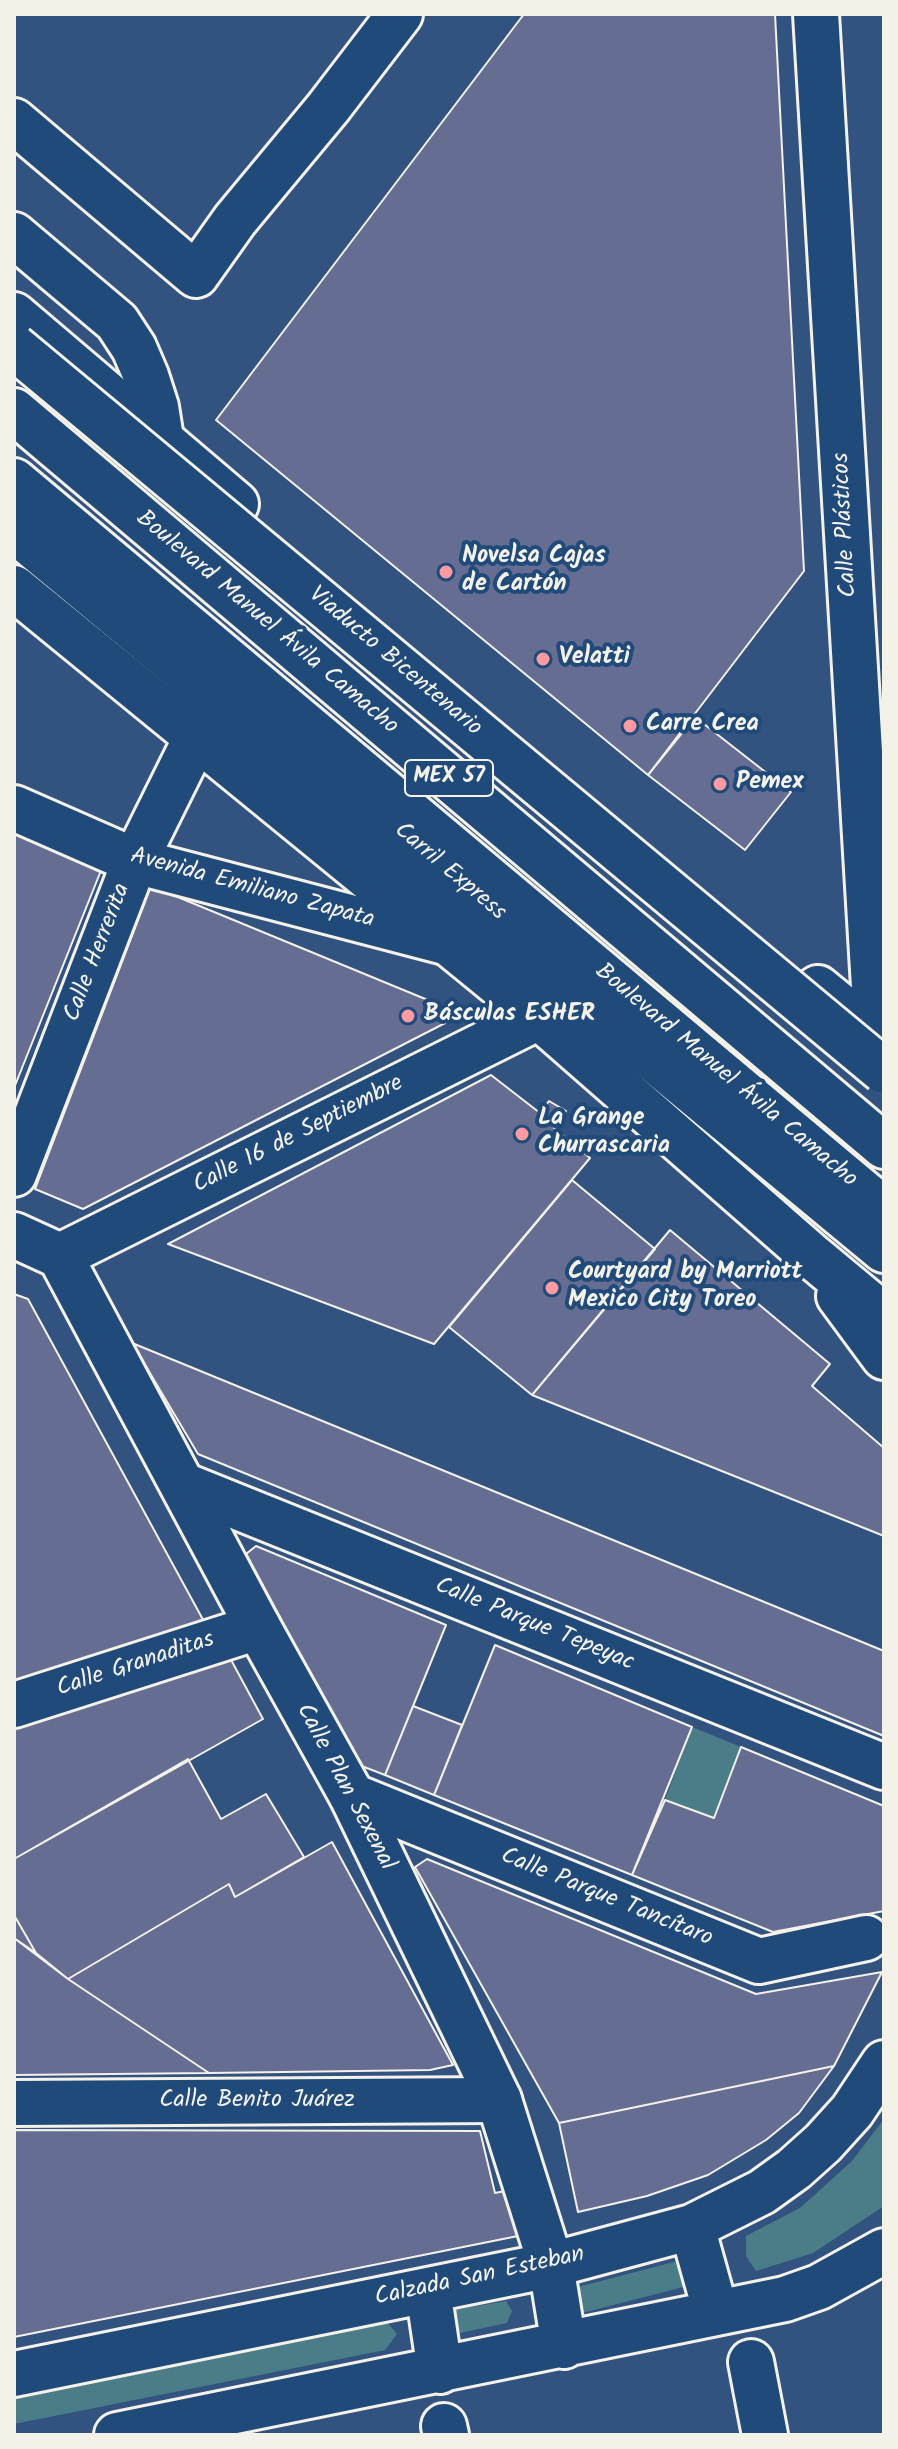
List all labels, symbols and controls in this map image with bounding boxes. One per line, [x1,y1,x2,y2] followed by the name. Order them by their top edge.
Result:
[829,452,865,598] street label: Calle Plásticos
[129,506,403,742] street label: Boulevard Manuel Ávila Camacho
[462,544,606,600] place label: Novelsa Cajas de Cartón
[437,563,455,581] marker: Novelsa Cajas de Cartón
[301,582,487,744] street label: Viaducto Bicentenario
[559,645,630,673] place label: Velatti
[534,650,552,668] marker: Velatti
[646,712,759,740] place label: Carre Crea
[621,717,639,735] marker: Carre Crea
[405,760,493,796] road number: MEX 57
[736,770,804,798] place label: Pemex
[711,775,729,793] marker: Pemex
[387,818,511,928] street label: Carril Express
[127,844,377,936] street label: Avenida Emiliano Zapata
[59,880,139,1026] street label: Calle Herrerita
[588,959,862,1195] street label: Boulevard Manuel Ávila Camacho
[424,1002,595,1030] place label: Básculas ESHER
[399,1007,417,1025] marker: Básculas ESHER
[189,1071,409,1201] street label: Calle 16 de Septiembre
[538,1106,670,1162] place label: La Grange Churrascaria
[513,1125,531,1143] marker: La Grange Churrascaria
[568,1260,802,1316] place label: Courtyard by Marriott Mexico City Toreo
[543,1279,561,1297] marker: Courtyard by Marriott Mexico City Toreo
[430,1573,638,1679] street label: Calle Parque Tepeyac
[53,1627,219,1705] street label: Calle Granaditas
[288,1700,400,1876] street label: Calle Plan Sexenal
[496,1843,716,1955] street label: Calle Parque Tancítaro
[159,2088,355,2116] street label: Calle Benito Juárez
[373,2242,587,2314] street label: Calzada San Esteban

